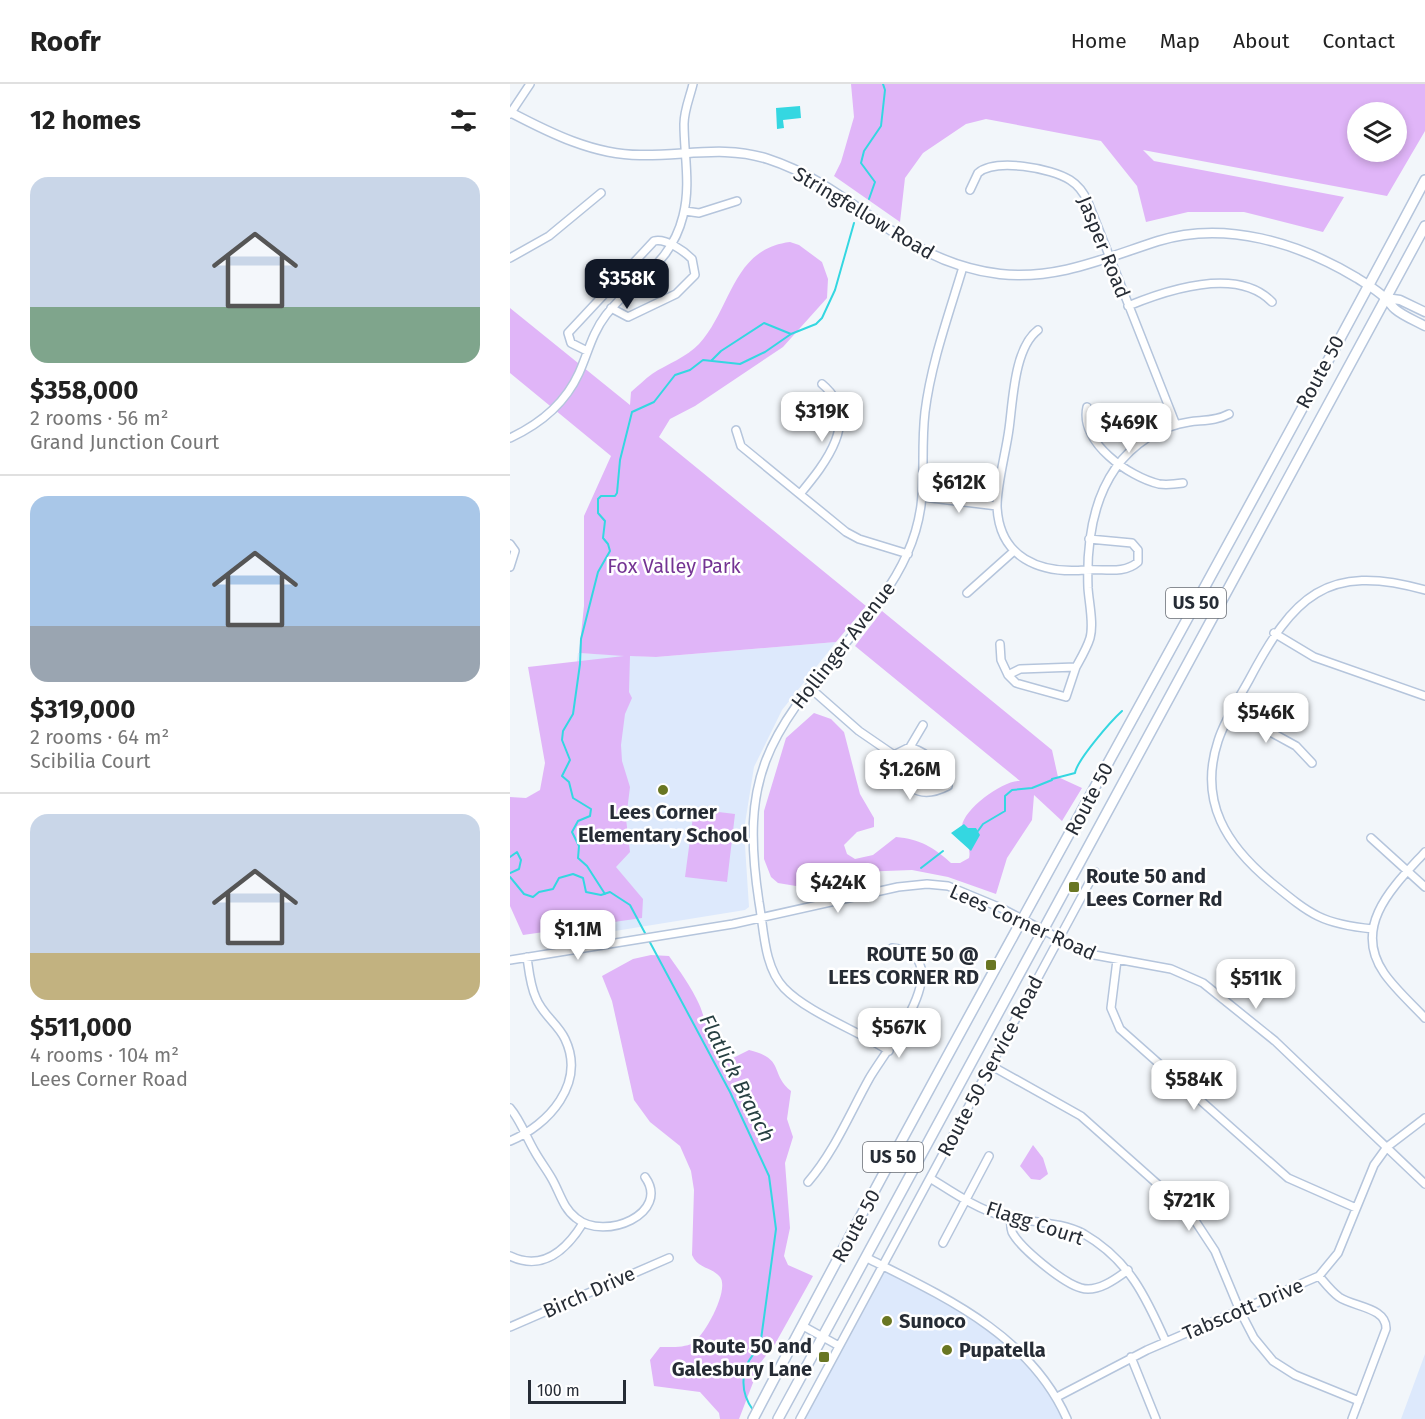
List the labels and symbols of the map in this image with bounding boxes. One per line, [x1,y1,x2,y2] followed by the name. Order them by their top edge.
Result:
[789,161,939,265] street label: Stringfellow Road
[1073,192,1135,302] street label: Jasper Road
[585,259,669,310] pin: $358K
[1291,331,1349,413] street label: Route 50
[780,392,864,443] pin: $319K
[1087,403,1171,454] pin: $469K
[917,463,1001,514] pin: $612K
[607,554,742,578] park label: Fox Valley Park
[786,577,900,713] street label: Hollinger Avenue
[1166,588,1226,618] road number: US 50
[1224,693,1308,744] pin: $546K
[861,750,959,801] pin: $1.26M
[1060,758,1118,840] street label: Route 50
[656,783,670,797] marker: Lees Corner Elementary School
[578,800,748,847] place label: Lees Corner Elementary School
[796,863,880,914] pin: $424K
[1086,864,1222,911] place label: Route 50 and Lees Corner Rd
[946,879,1100,965] street label: Lees Corner Road
[1067,880,1081,894] marker: Route 50 and Lees Corner Rd
[536,910,620,961] pin: $1.1M
[828,942,979,989] place label: ROUTE 50 @ LEES CORNER RD
[984,958,998,972] marker: ROUTE 50 @ LEES CORNER RD
[1214,959,1298,1010] pin: $511K
[932,972,1048,1160] street label: Route 50 Service Road
[857,1008,941,1059] pin: $567K
[694,1010,780,1146] water label: Flatlick Branch
[1152,1060,1236,1111] pin: $584K
[863,1142,923,1172] road number: US 50
[1147,1181,1231,1232] pin: $721K
[827,1185,885,1267] street label: Route 50
[983,1196,1088,1250] street label: Flagg Court
[539,1261,639,1323] street label: Birch Drive
[1179,1273,1307,1345] street label: Tabscott Drive
[899,1309,966,1333] place label: Sunoco
[880,1314,894,1328] marker: Sunoco
[672,1334,812,1381] place label: Route 50 and Galesbury Lane
[959,1338,1046,1362] place label: Pupatella
[940,1343,954,1357] marker: Pupatella
[817,1350,831,1364] marker: Route 50 and Galesbury Lane
[528,1377,626,1404] scale bar

